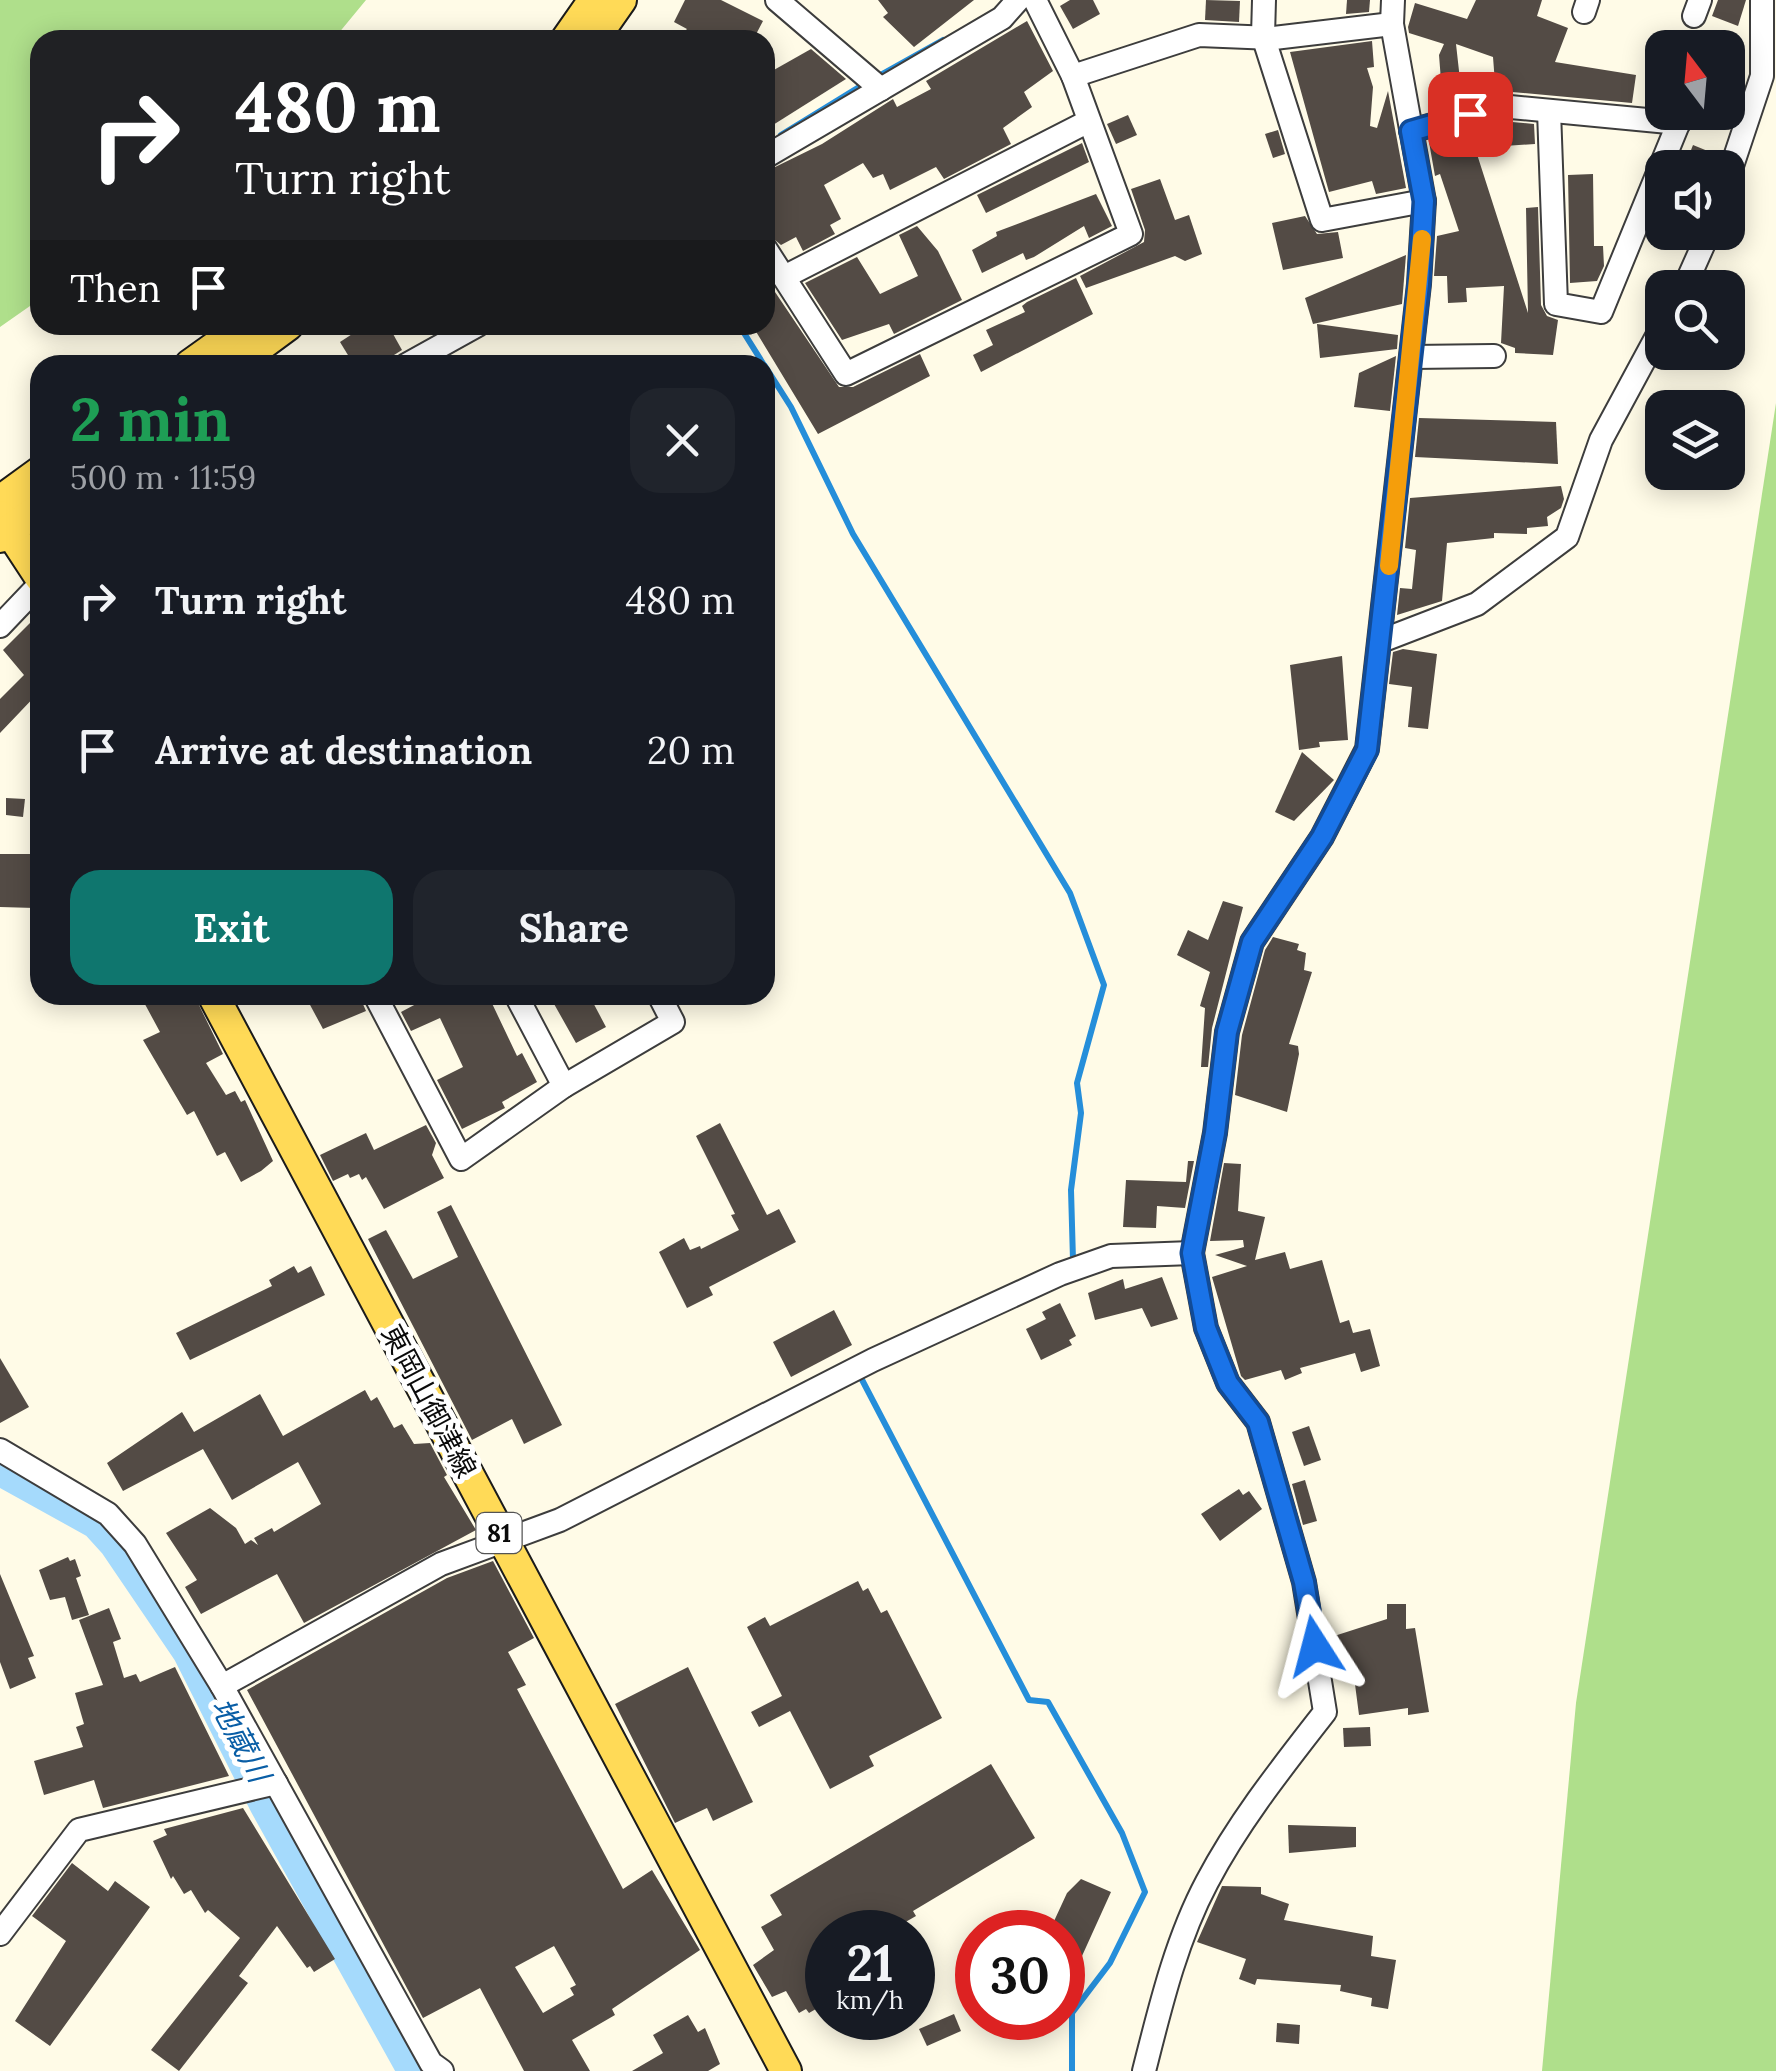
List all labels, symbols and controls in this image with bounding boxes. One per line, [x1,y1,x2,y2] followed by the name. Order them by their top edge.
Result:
[1645,30,1745,130] north arrow
[1645,30,1745,490] map controls
[235,62,441,151] text: 480 m
[70,70,200,200] icon: right
[1428,72,1513,157] pin
[1443,87,1498,142] icon: arrive
[235,149,451,206] text: Turn right
[1645,150,1745,250] button: sound
[181,260,236,315] icon: arrive
[70,264,161,312] text: Then
[1645,270,1745,370] button: search
[70,381,231,457] text: 2 min
[630,388,735,493] button: close
[1645,390,1745,490] button: layers
[70,457,256,498] text: 500 m · 11:59
[70,573,125,628] icon: right
[155,576,346,624] text: Turn right
[625,576,735,624] text: 480 m
[70,723,125,778] icon: arrive
[155,726,532,774] text: Arrive at destination
[647,726,735,774] text: 20 m
[70,870,393,985] button: Exit
[413,870,735,985] button: Share
[374,1318,484,1484] street label: 東岡山御津線
[476,1513,522,1553] road number: 81
[1263,1594,1367,1698] position arrow
[203,1691,280,1791] water label: 地蔵川
[955,1910,1085,2040] speed limit sign: 30
[847,1931,893,1995] text: 21
[836,1984,904,2016] text: km/h

